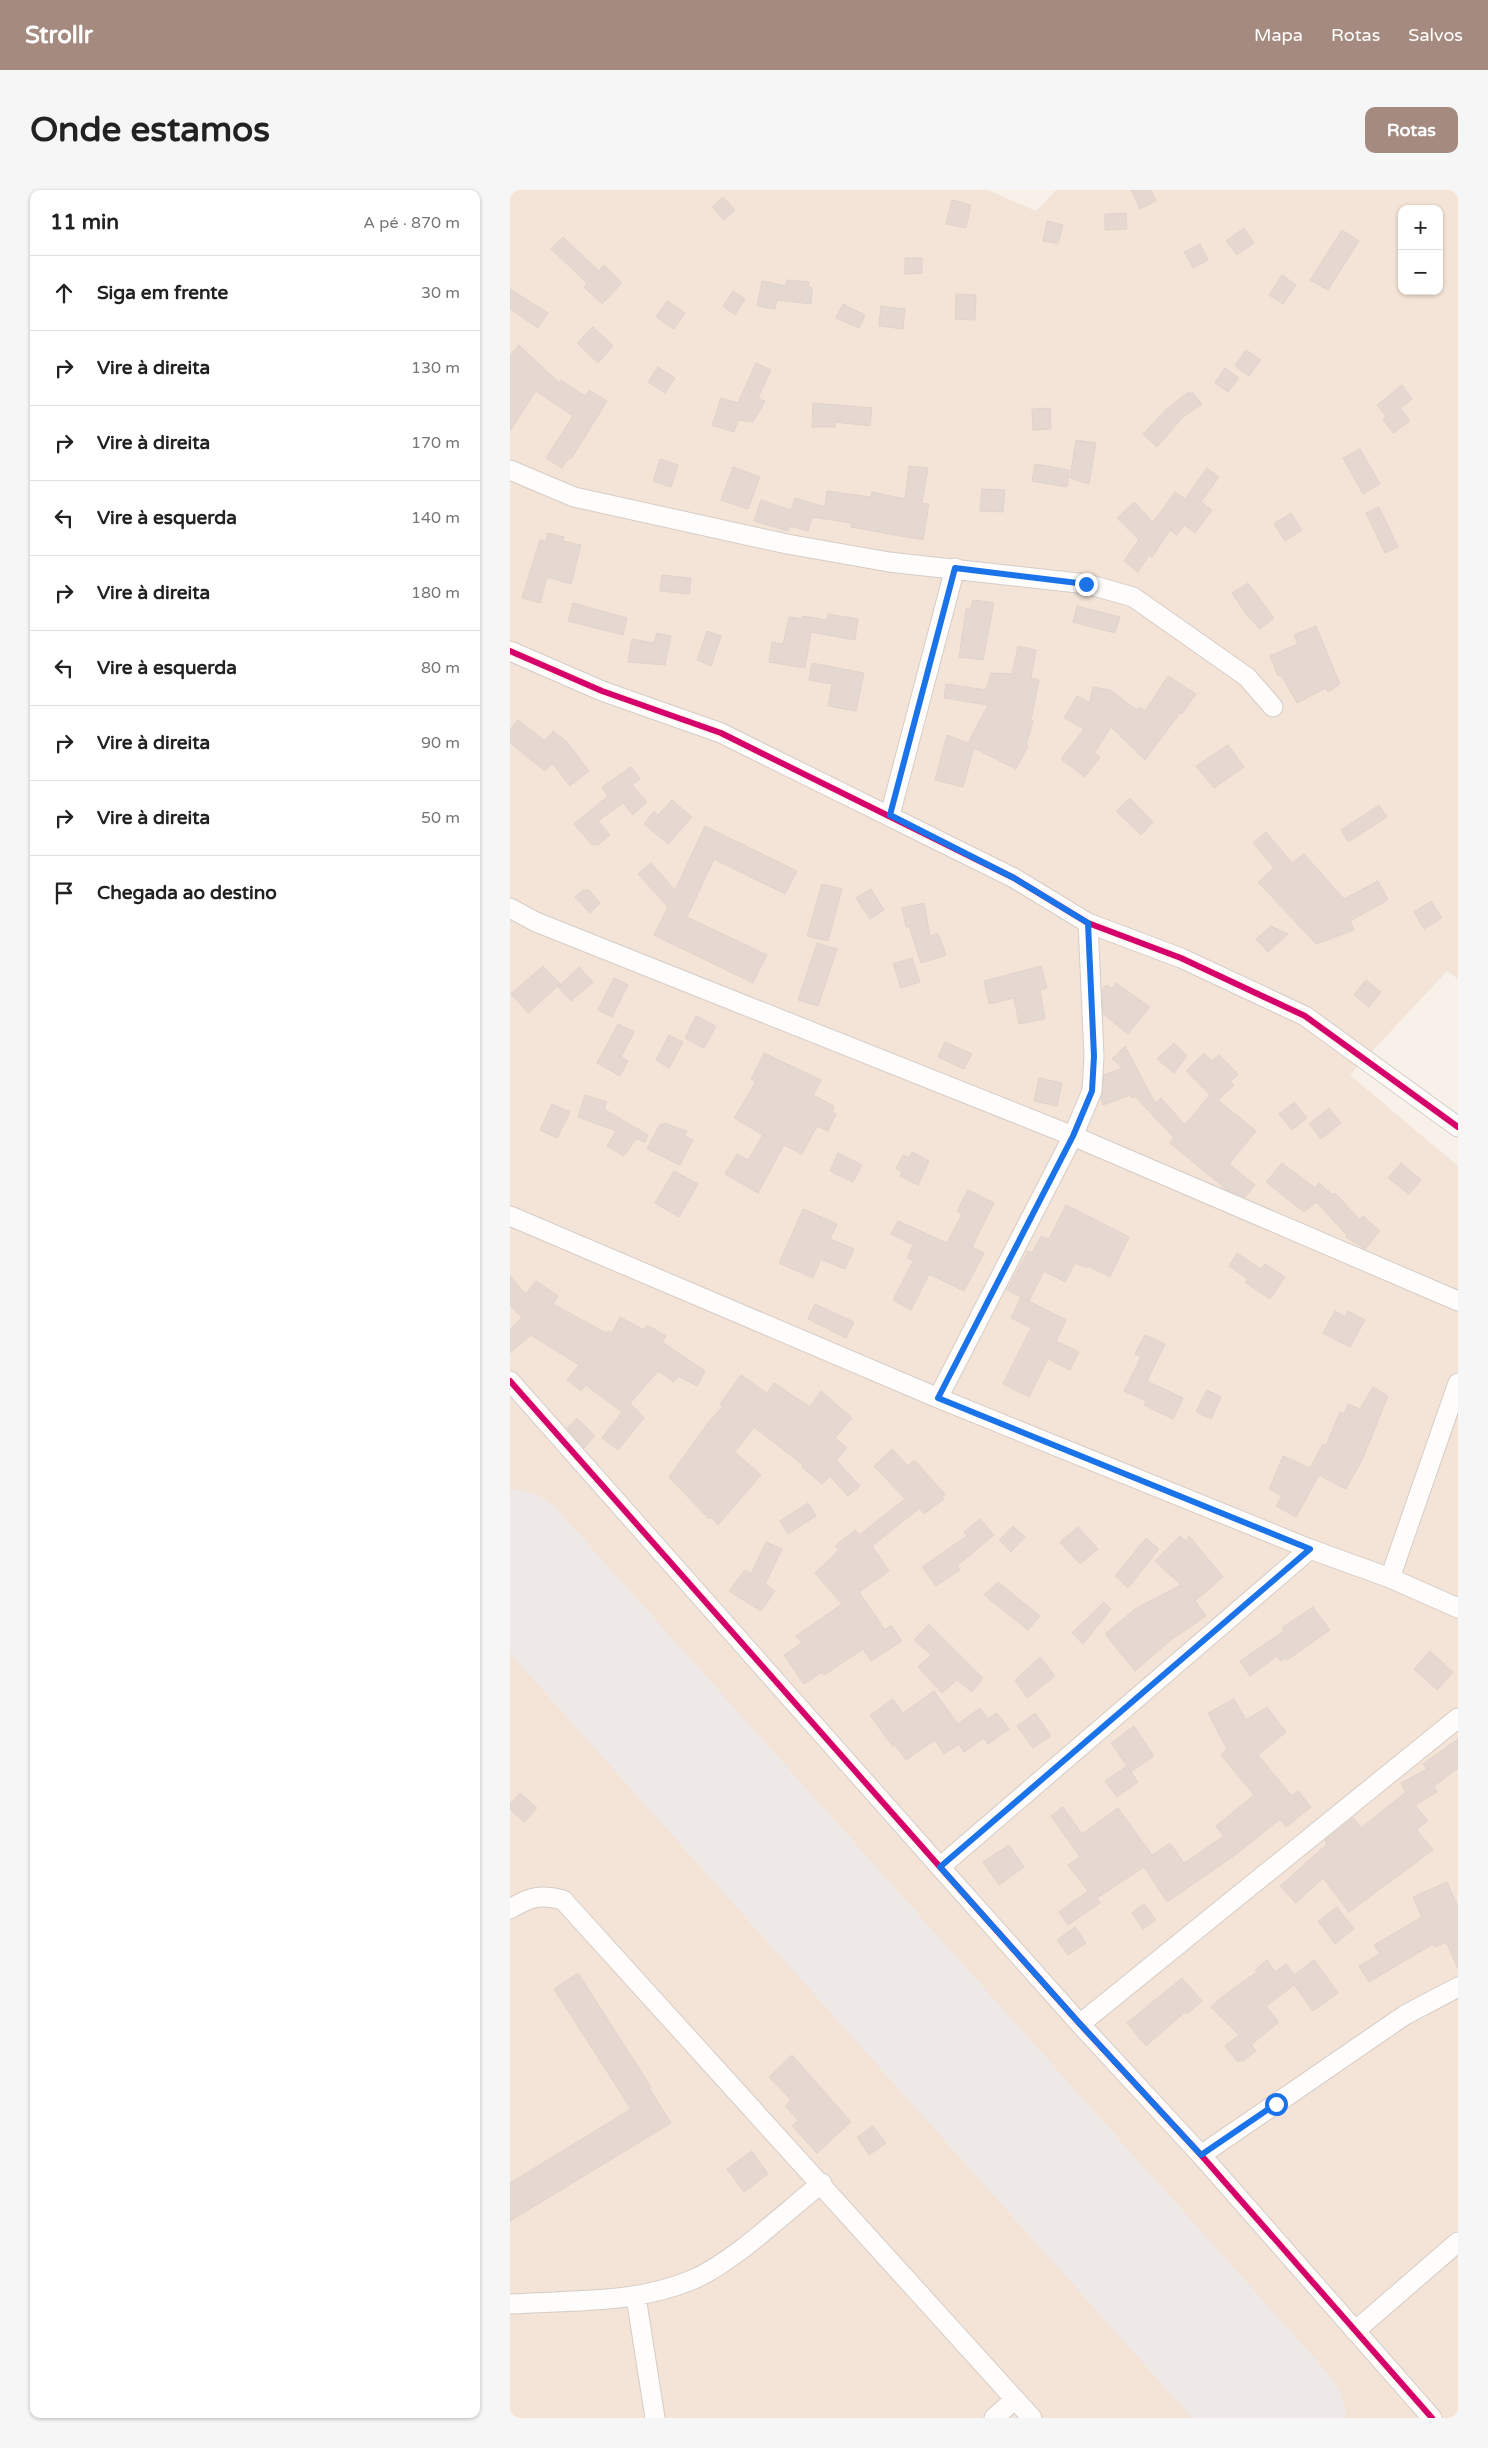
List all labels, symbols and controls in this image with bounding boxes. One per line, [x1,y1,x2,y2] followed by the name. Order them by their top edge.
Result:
[25,21,93,50] text: Strollr
[1254,24,1303,46] text: Mapa
[1331,24,1380,46] text: Rotas
[1408,24,1463,46] text: Salvos
[1365,107,1458,153] button: Rotas
[30,109,270,151] text: Onde estamos
[1398,205,1443,295] map controls
[1398,205,1443,250] button: +
[50,210,119,235] text: 11 min
[363,213,460,233] text: A pé · 870 m
[1398,250,1443,295] button: −
[50,279,78,307] icon: ahead
[97,282,228,304] text: Siga em frente
[421,283,460,303] text: 30 m
[50,354,78,382] icon: right
[97,357,210,379] text: Vire à direita
[411,358,460,378] text: 130 m
[50,429,78,457] icon: right
[97,432,210,454] text: Vire à direita
[411,433,460,453] text: 170 m
[50,504,78,532] icon: left
[97,507,237,529] text: Vire à esquerda
[411,508,460,528] text: 140 m
[1075,573,1098,596] route end
[50,579,78,607] icon: right
[97,582,210,604] text: Vire à direita
[411,583,460,603] text: 180 m
[50,654,78,682] icon: left
[97,657,237,679] text: Vire à esquerda
[421,658,460,678] text: 80 m
[50,729,78,757] icon: right
[97,732,210,754] text: Vire à direita
[421,733,460,753] text: 90 m
[50,804,78,832] icon: right
[97,807,210,829] text: Vire à direita
[421,808,460,828] text: 50 m
[50,879,78,907] icon: arrive
[97,882,277,904] text: Chegada ao destino
[1265,2093,1288,2116] route start

